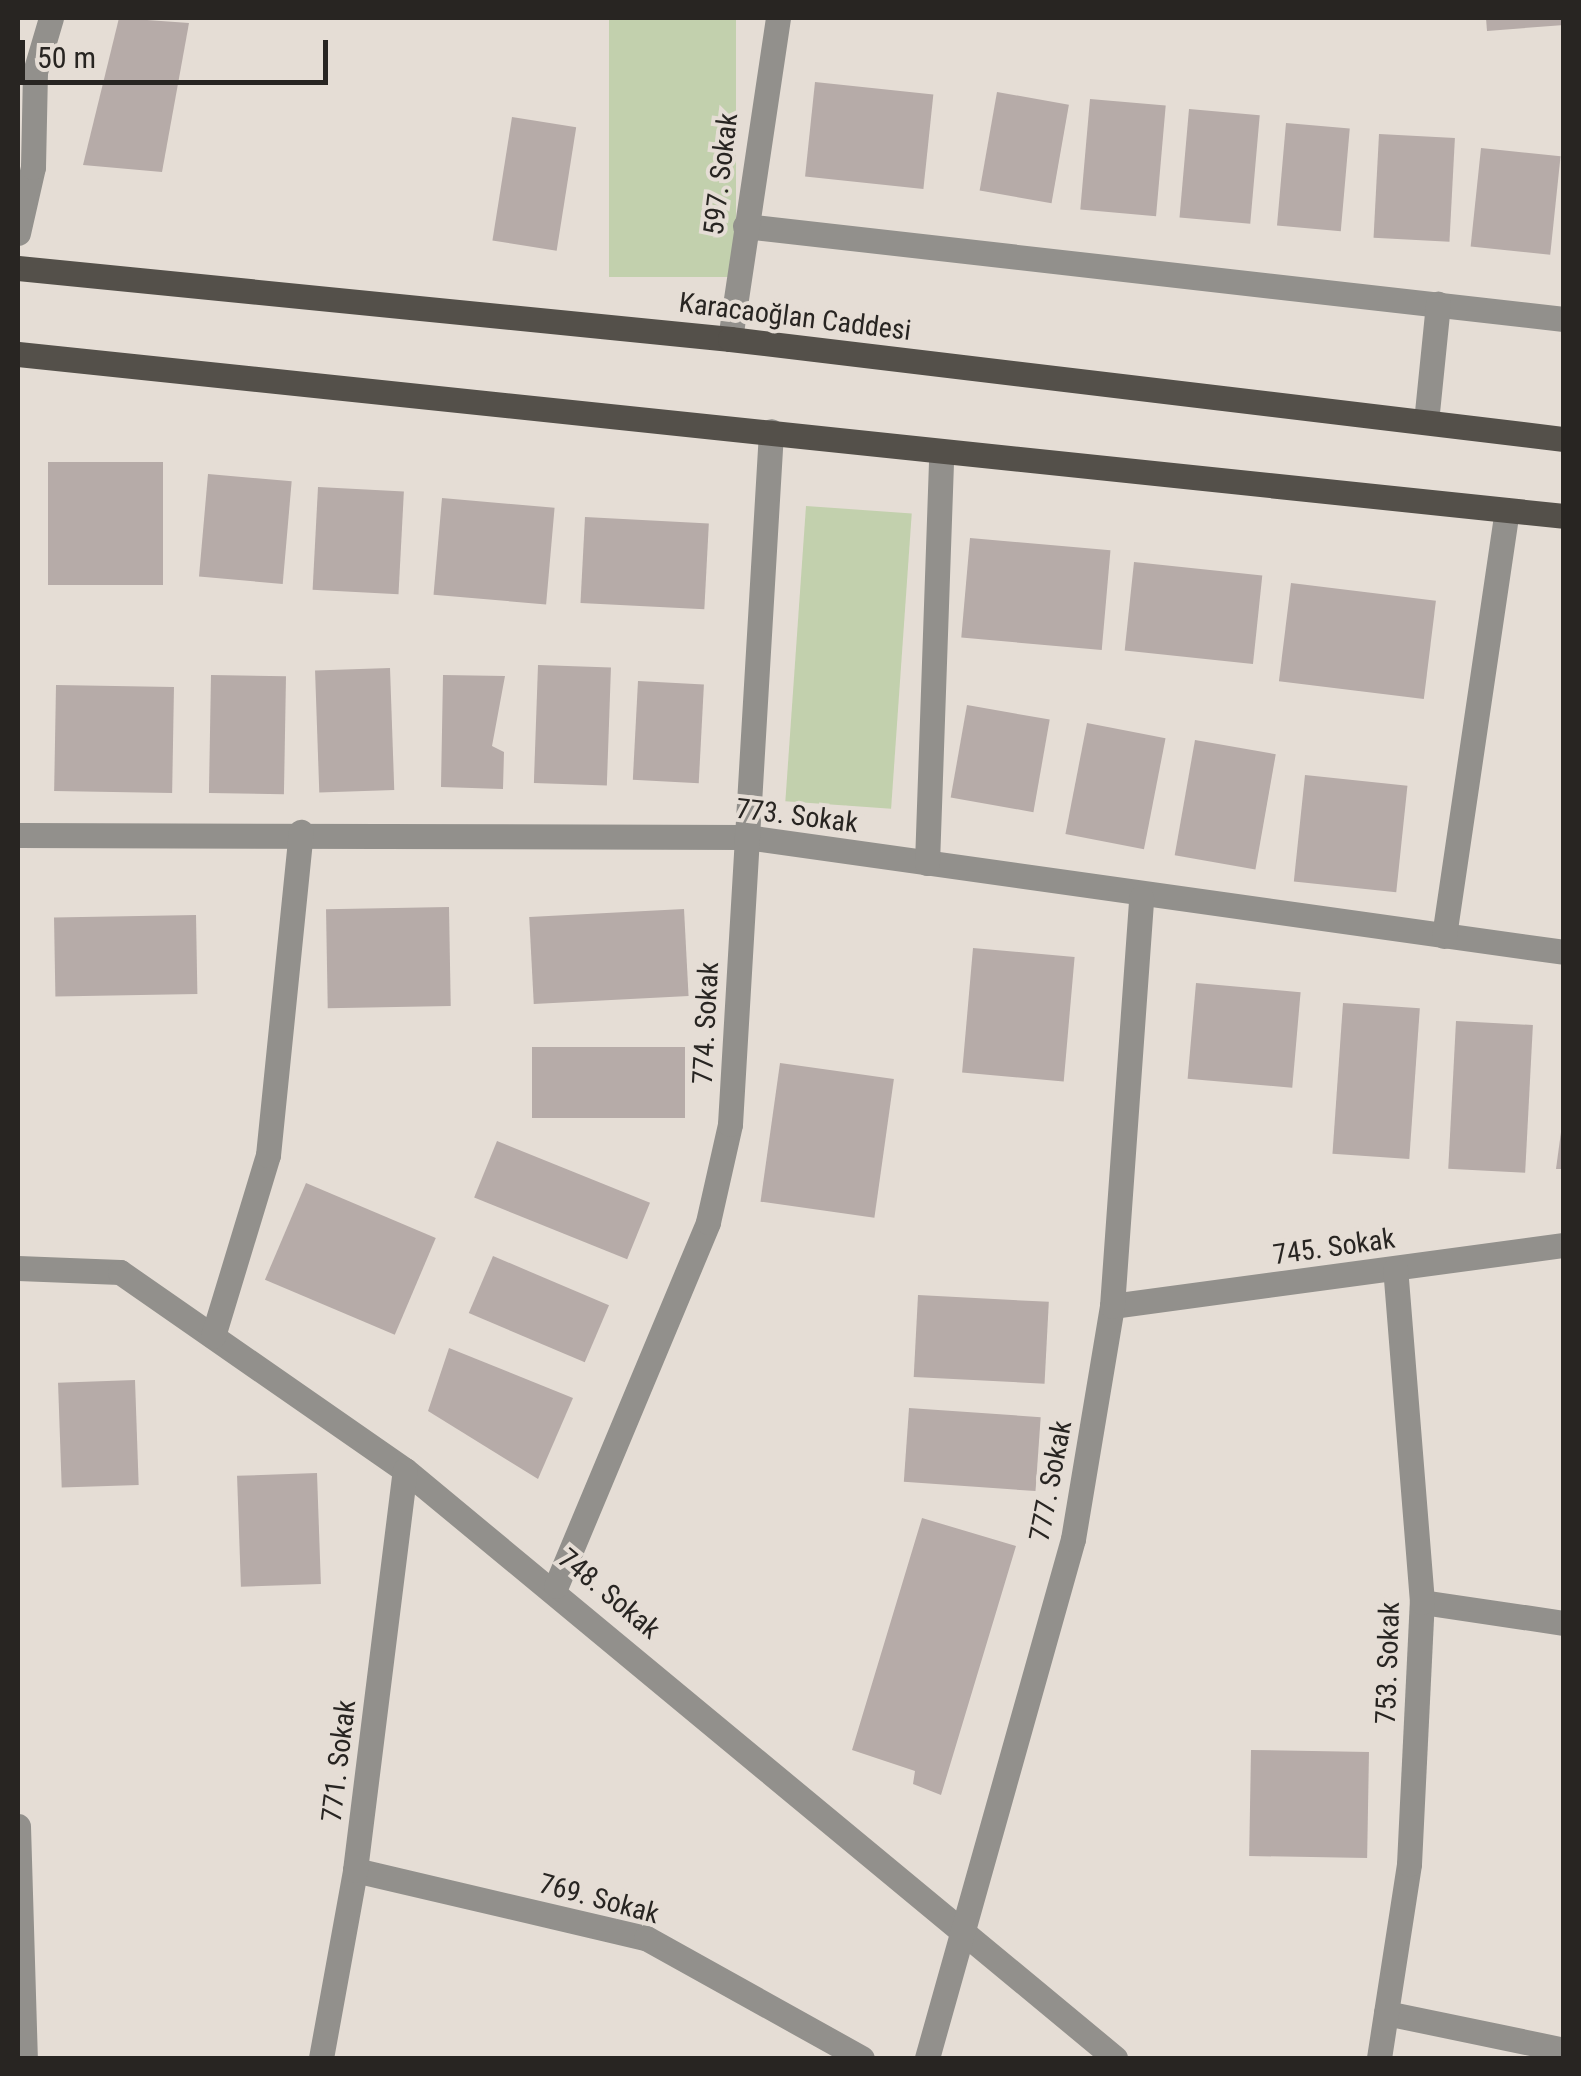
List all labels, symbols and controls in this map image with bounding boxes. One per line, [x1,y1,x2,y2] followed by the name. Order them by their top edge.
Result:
[25,20,332,82] scale bar
[37,40,96,75] text: 50 m
[697,111,745,237] street label: 597. Sokak
[677,286,913,348] street label: Karacaoğlan Caddesi
[734,792,860,840] street label: 773. Sokak
[686,961,726,1085] street label: 774. Sokak
[1271,1222,1397,1272] street label: 745. Sokak
[1023,1418,1079,1544] street label: 777. Sokak
[551,1542,667,1646] street label: 748. Sokak
[1369,1601,1407,1725] street label: 753. Sokak
[315,1698,363,1824] street label: 771. Sokak
[535,1867,663,1931] street label: 769. Sokak

